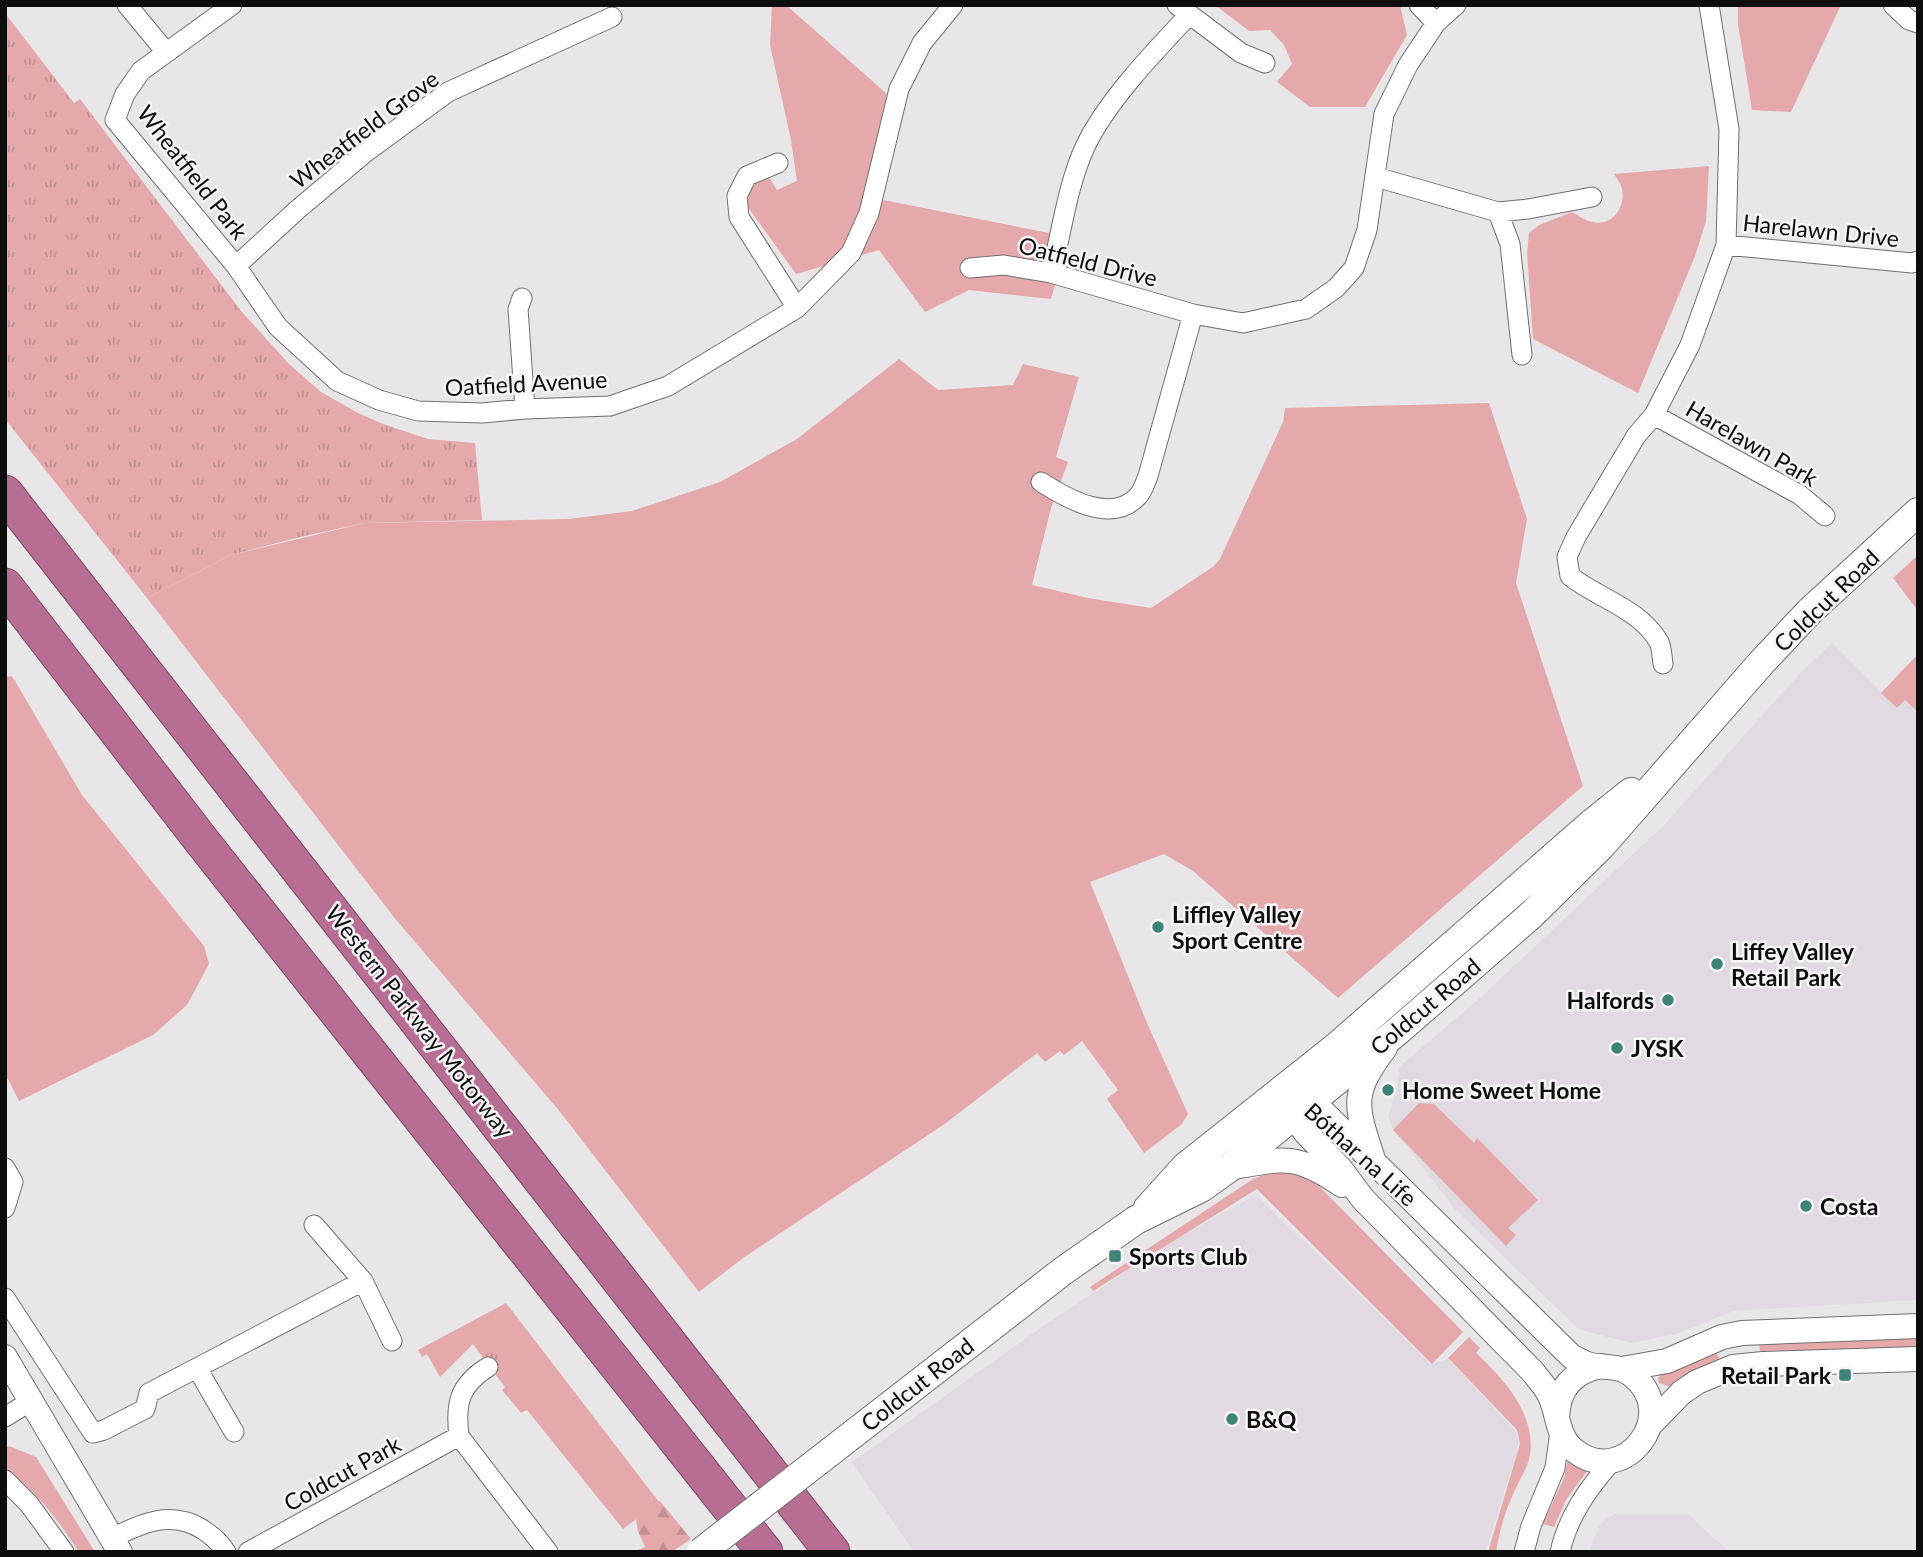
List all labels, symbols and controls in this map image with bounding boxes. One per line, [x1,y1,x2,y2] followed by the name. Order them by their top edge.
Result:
[284,64,444,194] street label: Wheatfield Grove
[132,99,254,245] street label: Wheatfield Park
[1741,208,1901,252] street label: Harelawn Drive
[1016,230,1160,292] street label: Oatfield Drive
[444,365,608,401] street label: Oatfield Avenue
[1681,394,1823,492] street label: Harelawn Park
[1768,543,1884,657] street label: Coldcut Road
[320,899,520,1143] street label: Western Parkway Motorway
[1172,900,1303,954] place label: Liffley Valley Sport Centre
[1150,919,1166,935] marker: Liffley Valley Sport Centre
[1731,937,1855,991] place label: Liffey Valley Retail Park
[1364,952,1486,1060] street label: Coldcut Road
[1709,956,1725,972] marker: Liffey Valley Retail Park
[1567,986,1654,1014] place label: Halfords
[1660,992,1676,1008] marker: Halfords
[1631,1034,1684,1062] place label: JYSK
[1609,1040,1625,1056] marker: JYSK
[1402,1076,1601,1104] place label: Home Sweet Home
[1380,1082,1396,1098] marker: Home Sweet Home
[1299,1096,1423,1212] street label: Bóthar na Life
[1820,1192,1879,1220] place label: Costa
[1798,1198,1814,1214] marker: Costa
[1129,1242,1247,1270] place label: Sports Club
[1107,1248,1123,1264] marker: Sports Club
[855,1331,979,1437] street label: Coldcut Road
[1721,1361,1832,1389] place label: Retail Park
[1837,1367,1853,1383] marker: Retail Park
[1246,1405,1297,1433] place label: B&Q
[1224,1411,1240,1427] marker: B&Q
[279,1429,406,1517] street label: Coldcut Park

